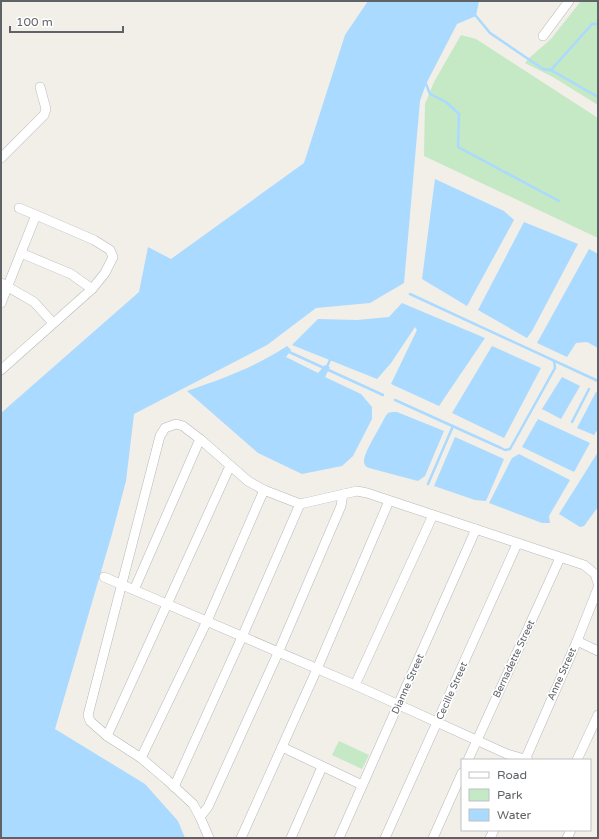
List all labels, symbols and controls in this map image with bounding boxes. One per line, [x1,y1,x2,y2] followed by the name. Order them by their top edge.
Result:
[10,8,123,34] scale bar
[16,15,53,29] text: 100 m
[491,618,537,700] street label: Bernadette Street
[545,646,579,702] street label: Anne Street
[389,652,427,716] street label: Dianne Street
[434,660,470,722] street label: Cecille Street
[461,759,591,831] legend
[497,768,527,782] text: Road
[497,788,523,802] text: Park
[497,808,532,822] text: Water

